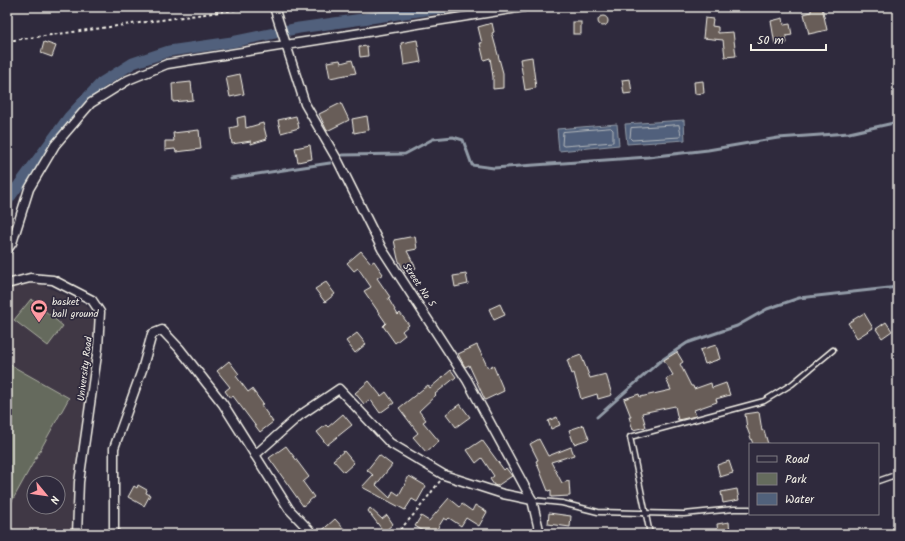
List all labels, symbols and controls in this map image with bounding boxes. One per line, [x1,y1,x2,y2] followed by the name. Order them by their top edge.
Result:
[751,26,826,52] scale bar
[757,31,784,50] text: 50 m
[398,260,440,311] street label: Street No 5
[52,294,100,322] place label: basket ball ground
[29,298,49,323] sports icon: basket ball ground
[73,335,97,402] street label: University Road
[749,443,879,515] legend
[785,450,810,469] text: Road
[785,470,807,489] text: Park
[26,475,66,515] north arrow
[785,490,815,509] text: Water
[44,492,63,507] text: N

